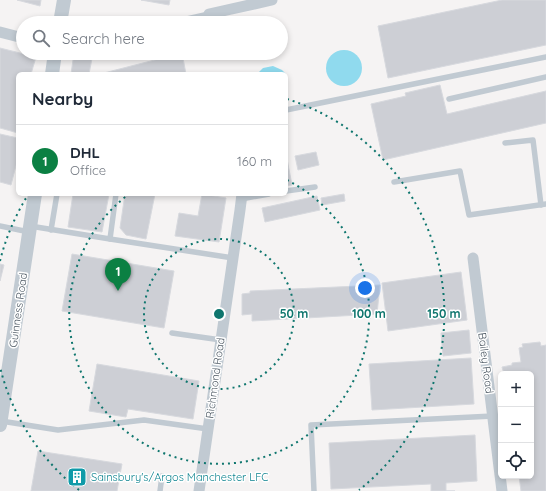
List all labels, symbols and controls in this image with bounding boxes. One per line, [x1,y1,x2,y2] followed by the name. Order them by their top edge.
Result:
[16,16,288,60] search box
[30,27,52,49] icon: search
[62,29,145,48] text: Search here
[32,88,93,109] text: Nearby
[70,143,100,162] text: DHL
[42,153,48,169] text: 1
[237,153,272,169] text: 160 m
[70,162,106,178] text: Office
[105,258,131,291] pin: 1
[6,271,30,349] street label: Guinness Road
[355,278,375,298] your location
[280,306,308,321] text: 50 m
[352,306,386,321] text: 100 m
[427,306,461,321] text: 150 m
[212,307,226,321] centre of rings
[475,332,497,394] street label: Bailey Road
[202,337,228,419] street label: Richmond Road
[498,371,534,479] map controls
[498,371,534,407] button: +
[498,407,534,443] button: −
[498,443,534,479] button: locate
[66,466,88,488] building icon: Sainsbury's/Argos Manchester LFC
[91,470,269,484] place label: Sainsbury's/Argos Manchester LFC

